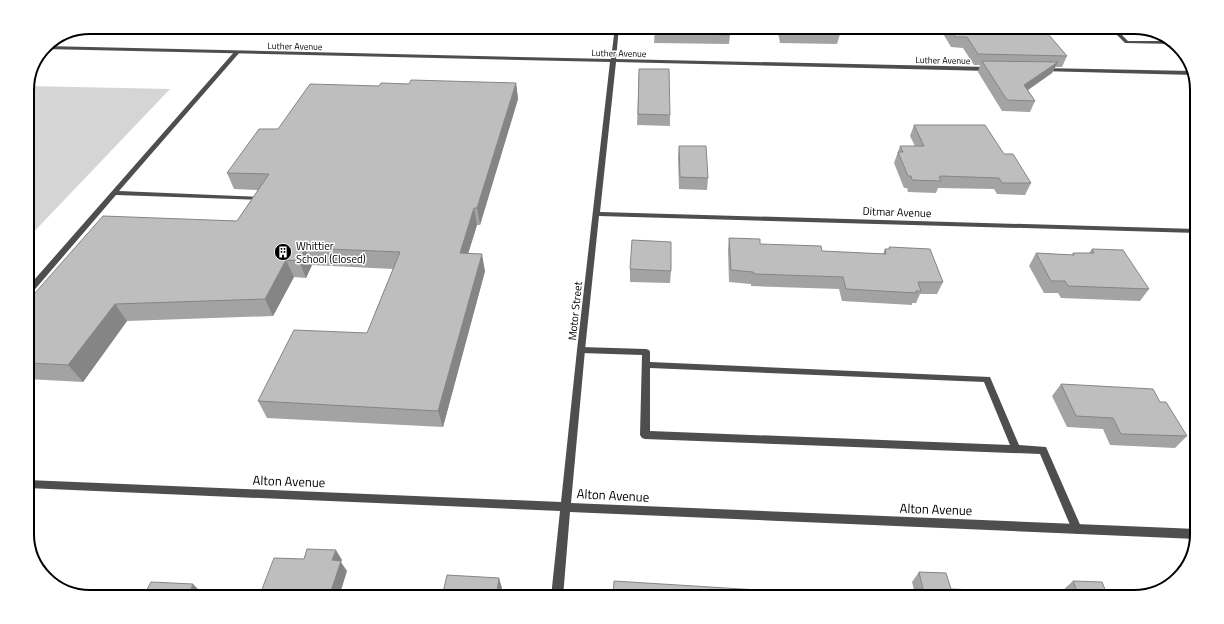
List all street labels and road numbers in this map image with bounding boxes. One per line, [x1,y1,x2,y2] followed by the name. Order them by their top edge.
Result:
[267,39,323,53] street label: Luther Avenue
[591,46,647,60] street label: Luther Avenue
[915,53,971,67] street label: Luther Avenue
[862,203,932,221] street label: Ditmar Avenue
[564,281,586,341] street label: Motor Street
[252,470,326,492] street label: Alton Avenue
[576,483,650,507] street label: Alton Avenue
[899,498,973,520] street label: Alton Avenue

